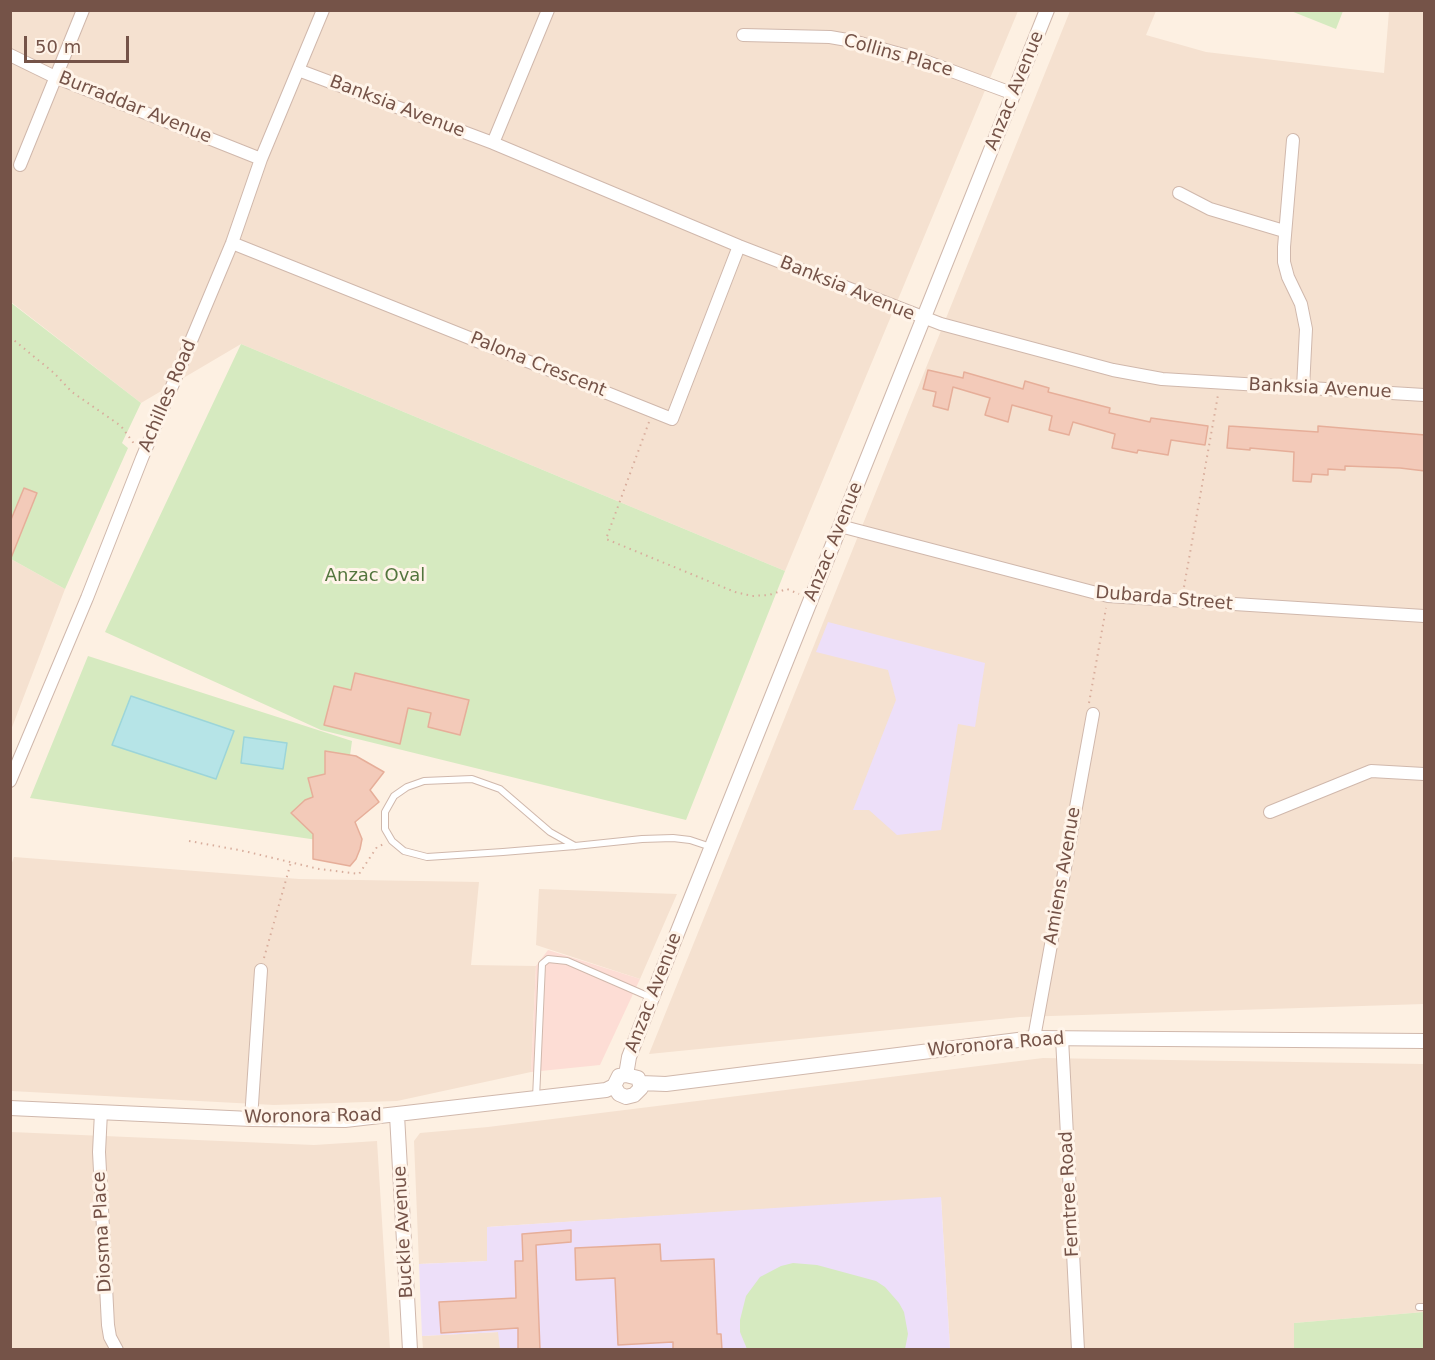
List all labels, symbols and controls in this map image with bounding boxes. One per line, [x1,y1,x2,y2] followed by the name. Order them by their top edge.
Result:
[27,24,132,62] scale bar
[981,28,1049,154] street label: Anzac Avenue
[841,30,955,82] street label: Collins Place
[35,36,81,57] text: 50 m
[55,67,215,149] street label: Burraddar Avenue
[326,71,468,143] street label: Banksia Avenue
[777,252,917,326] street label: Banksia Avenue
[467,328,609,402] street label: Palona Crescent
[135,337,201,455] street label: Achilles Road
[1248,374,1392,404] street label: Banksia Avenue
[800,479,868,605] street label: Anzac Avenue
[325,565,425,587] park label: Anzac Oval
[1094,582,1234,616] street label: Dubarda Street
[1040,806,1086,946] street label: Amiens Avenue
[621,930,687,1056] street label: Anzac Avenue
[927,1028,1065,1062] street label: Woronora Road
[244,1105,382,1129] street label: Woronora Road
[1056,1131,1084,1257] street label: Ferntree Road
[390,1165,418,1299] street label: Buckle Avenue
[89,1171,117,1293] street label: Diosma Place

